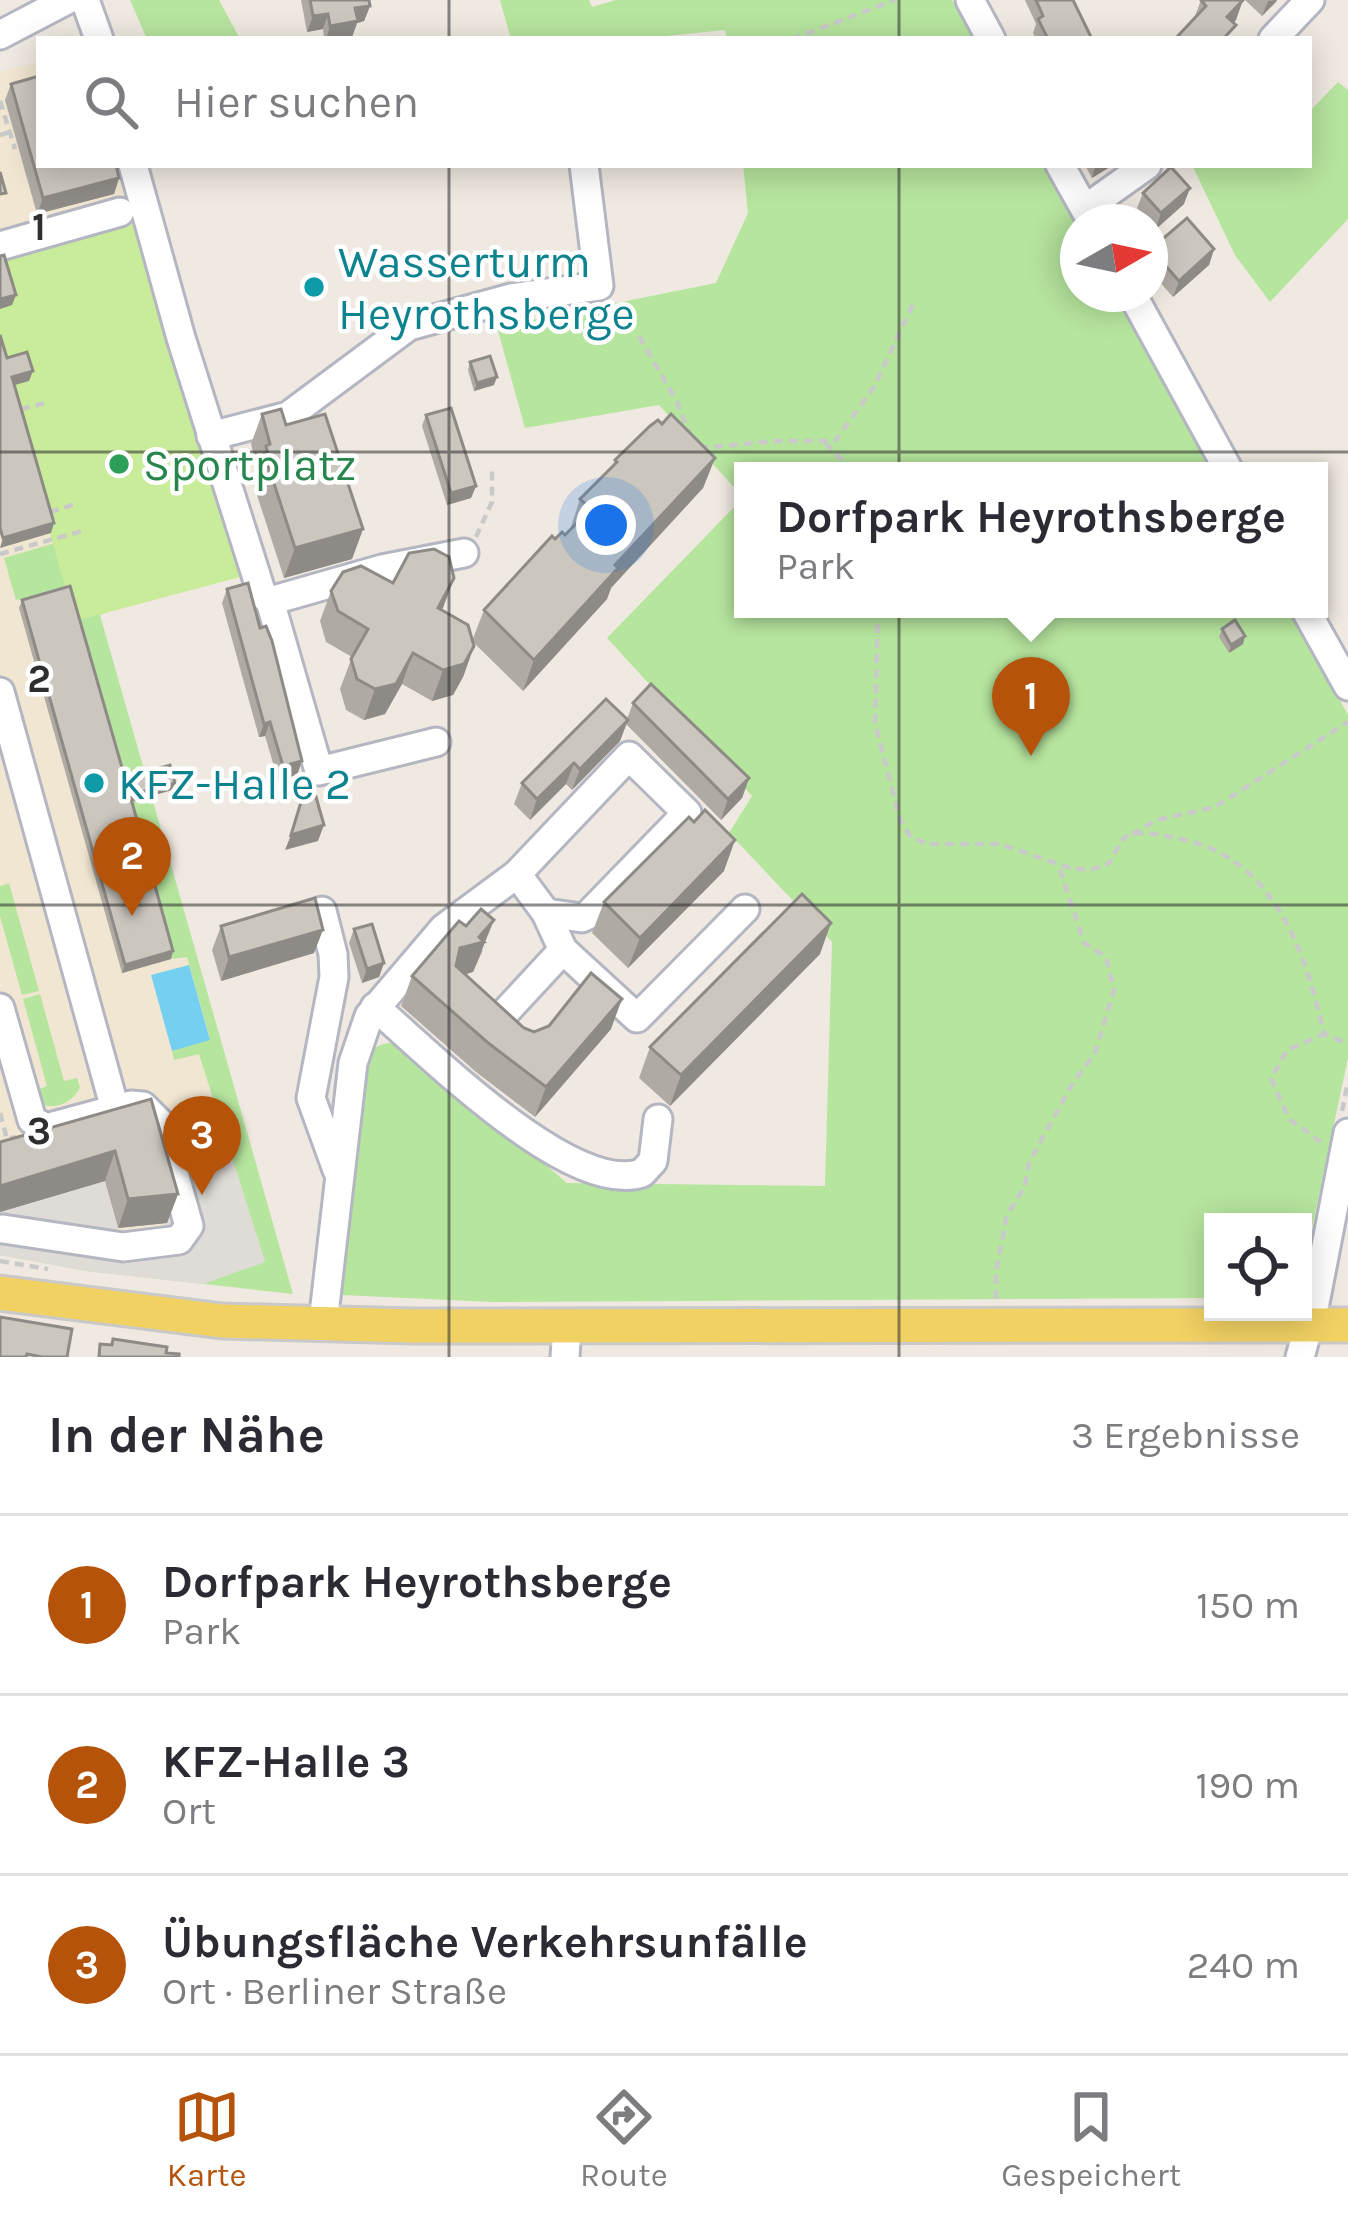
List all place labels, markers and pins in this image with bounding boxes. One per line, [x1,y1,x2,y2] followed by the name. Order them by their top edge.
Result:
[338,236,635,341] place label: Wasserturm Heyrothsberge
[301,274,327,300] marker: Wasserturm Heyrothsberge
[143,439,356,491] place label: Sportplatz
[106,451,132,477] marker: Sportplatz
[992,657,1070,756] pin: 1
[118,758,351,810] place label: KFZ-Halle 2
[81,770,107,796] marker: KFZ-Halle 2
[93,817,171,916] pin: 2
[163,1096,241,1195] pin: 3

